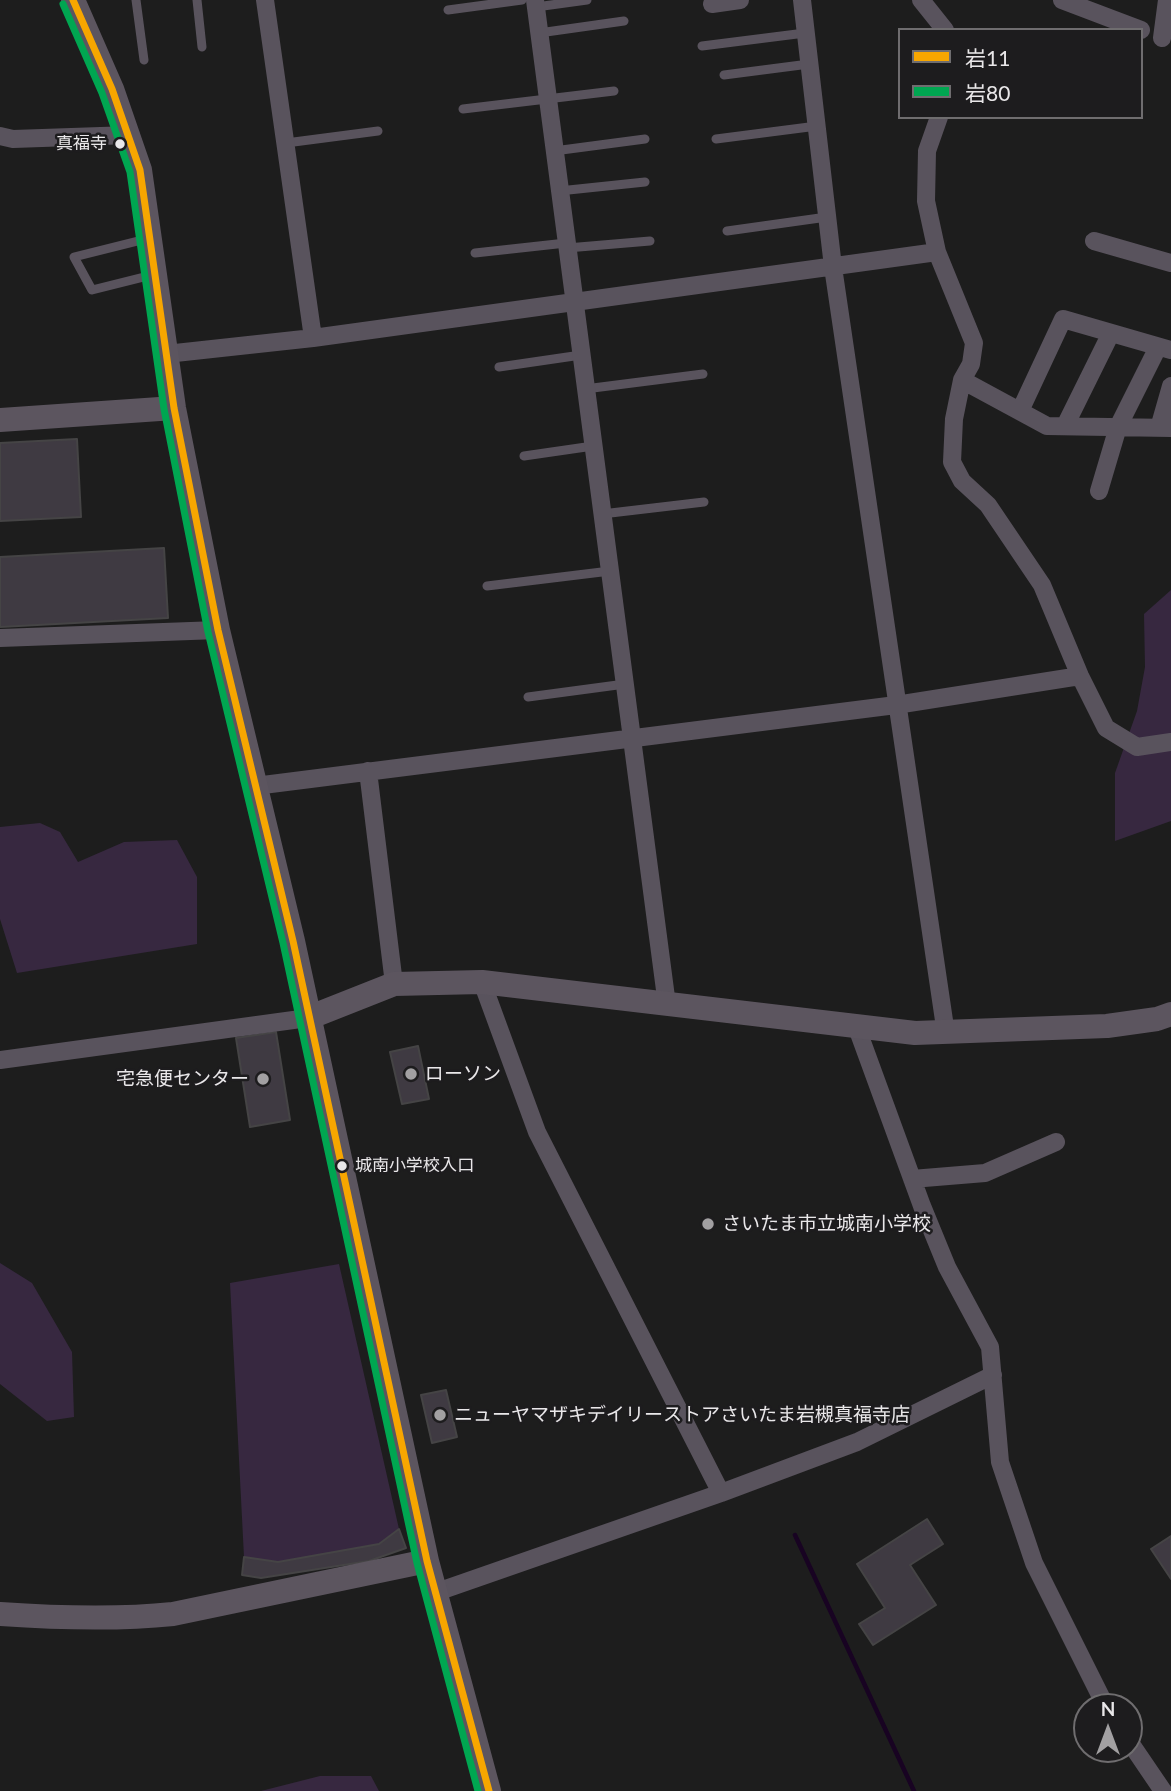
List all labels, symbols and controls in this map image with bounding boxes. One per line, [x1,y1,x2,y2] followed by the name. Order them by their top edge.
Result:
[898,28,1143,119] legend
[965,45,1010,70] text: 岩11
[965,80,1010,105] text: 岩80
[56,134,107,154] place label: 真福寺
[113,137,127,151] marker: 真福寺
[425,1063,501,1085] place label: ローソン
[403,1066,419,1082] marker: ローソン
[116,1068,249,1090] place label: 宅急便センター
[255,1071,271,1087] marker: 宅急便センター
[355,1156,474,1176] place label: 城南小学校入口
[335,1159,349,1173] marker: 城南小学校入口
[722,1213,931,1235] place label: さいたま市立城南小学校
[700,1216,716,1232] marker: さいたま市立城南小学校
[454,1404,910,1426] place label: ニューヤマザキデイリーストアさいたま岩槻真福寺店
[432,1407,448,1423] marker: ニューヤマザキデイリーストアさいたま岩槻真福寺店
[1073,1693,1143,1763] north arrow
[1101,1697,1115,1720] text: N

